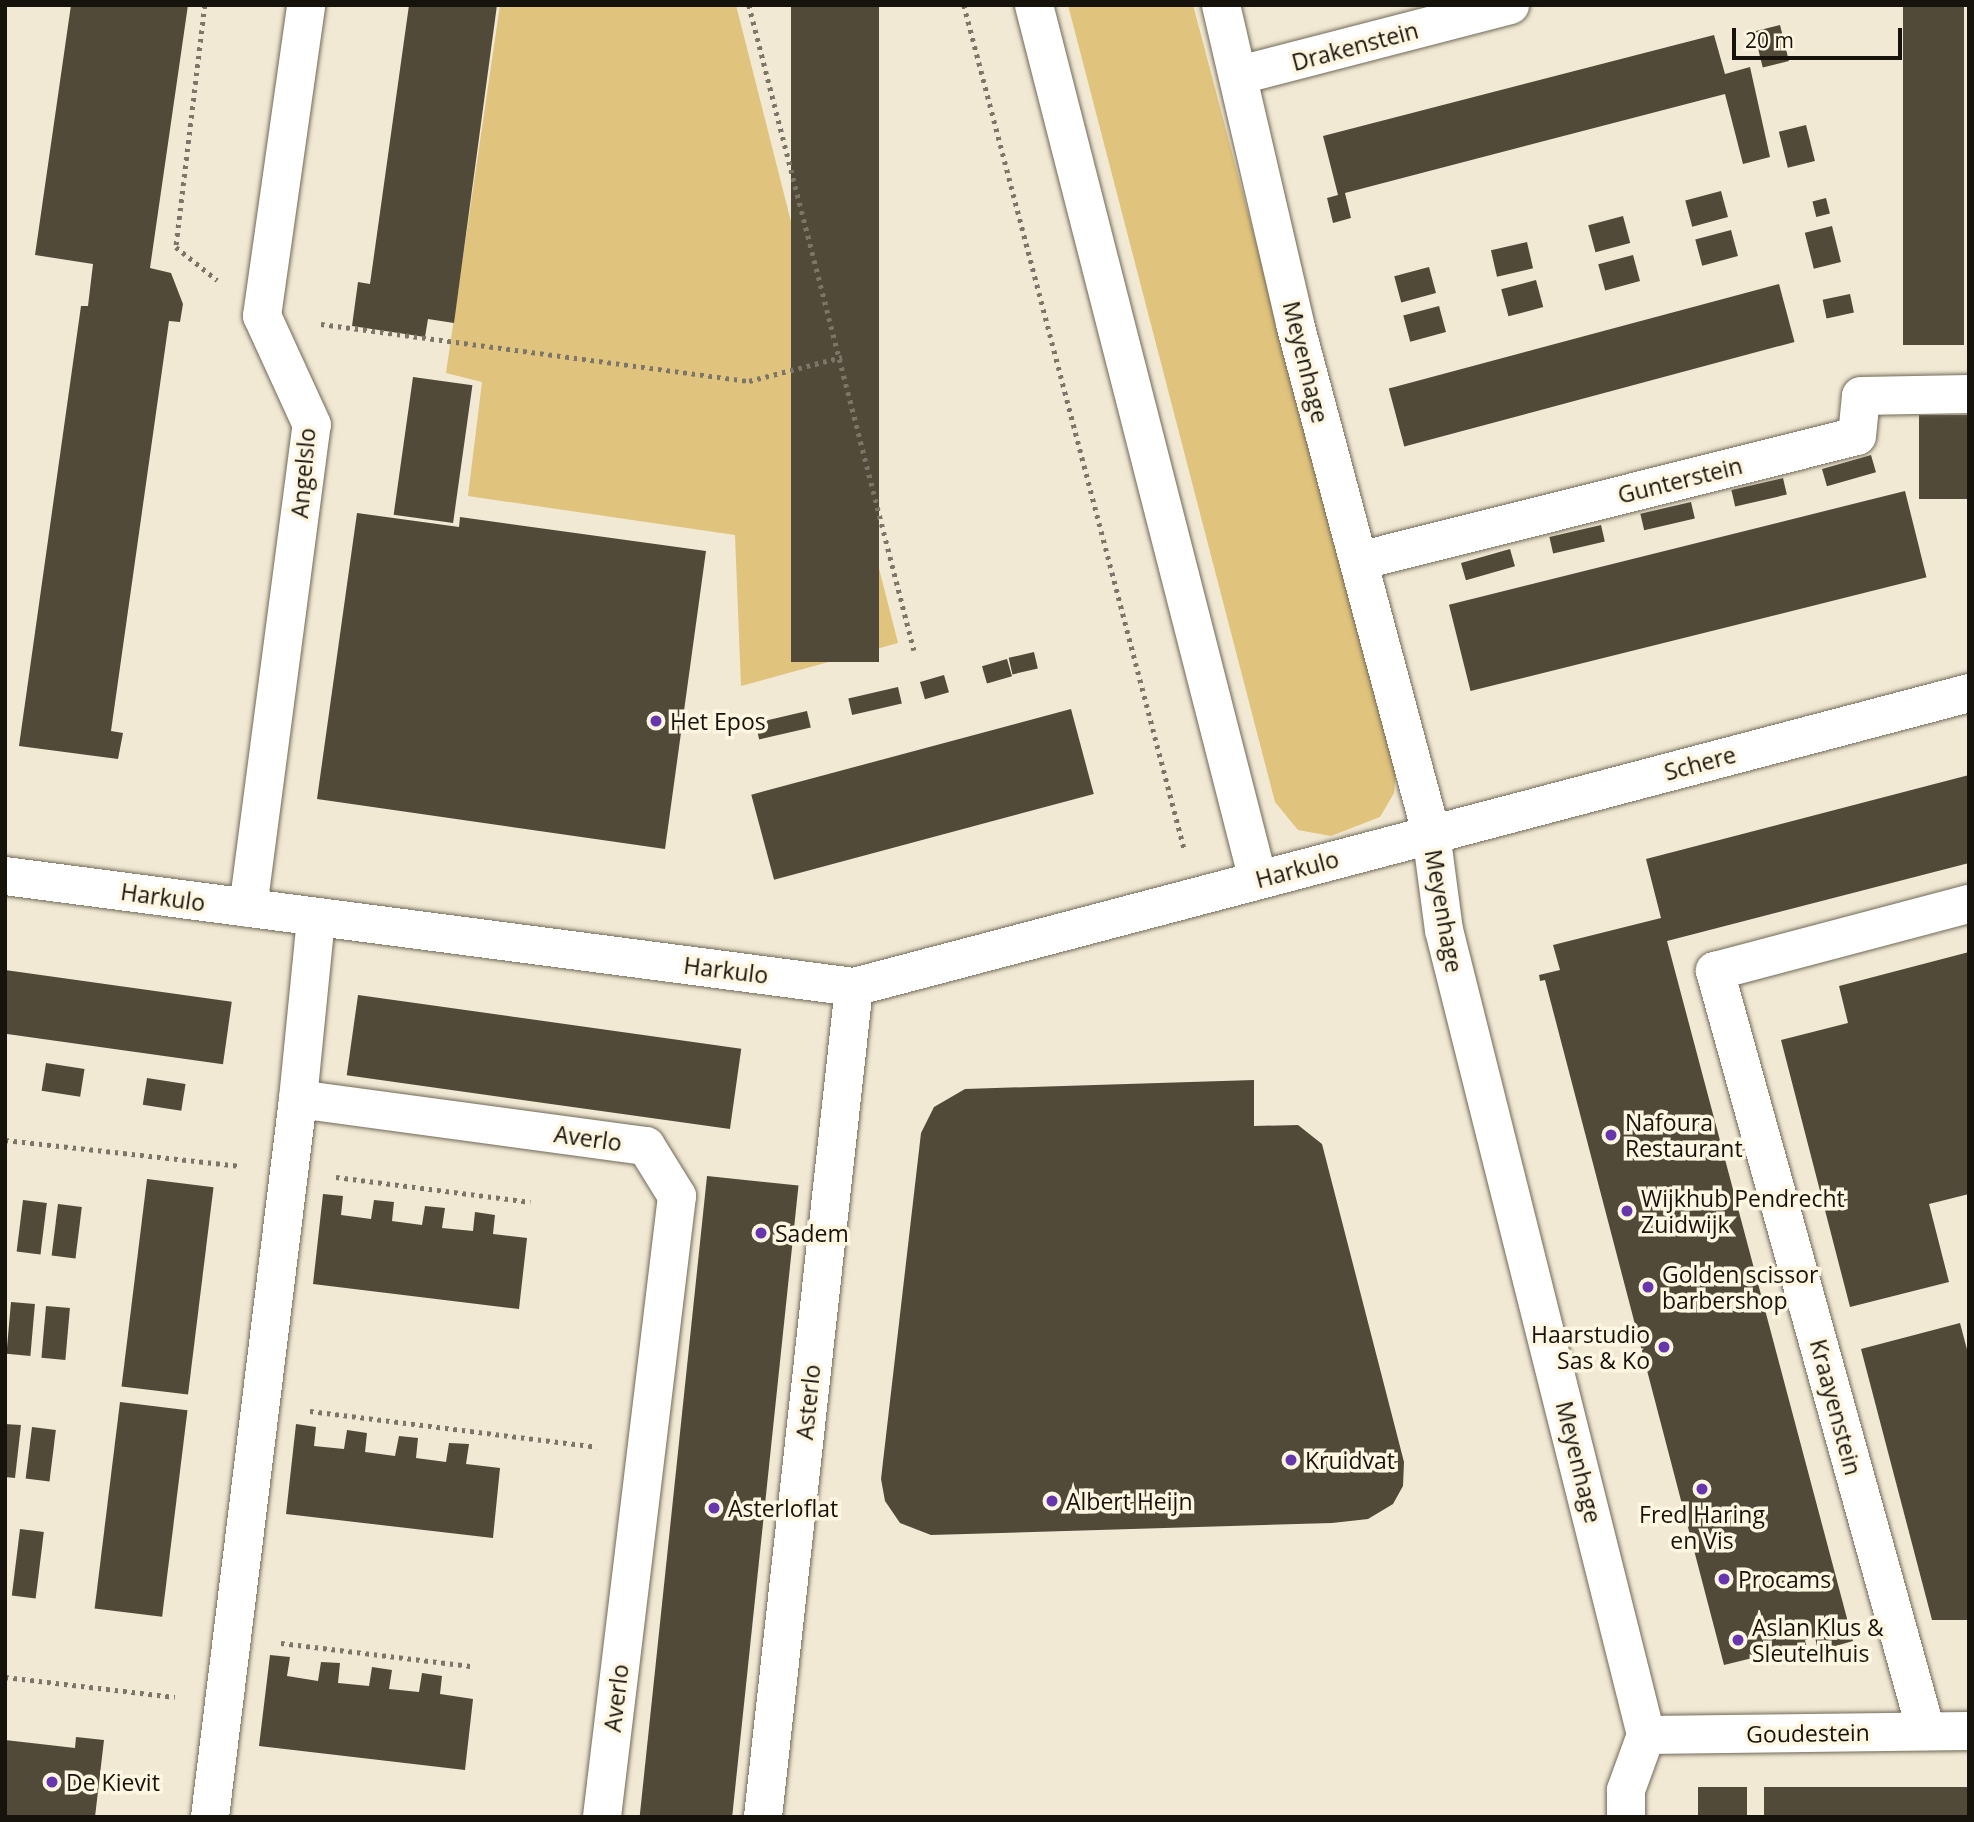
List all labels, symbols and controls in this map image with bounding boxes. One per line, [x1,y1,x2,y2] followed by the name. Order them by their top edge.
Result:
[1736,14,1906,58] scale bar
[1289,16,1421,76] street label: Drakenstein
[1745,26,1794,54] text: 20 m
[1278,298,1334,426] street label: Meyenhage
[285,427,321,519] street label: Angelslo
[1615,451,1745,509] street label: Gunterstein
[670,707,766,735] place label: Het Epos
[648,713,664,729] marker: Het Epos
[1661,740,1739,786] street label: Schere
[1252,845,1342,893] street label: Harkulo
[1420,847,1468,975] street label: Meyenhage
[119,877,207,917] street label: Harkulo
[682,951,770,989] street label: Harkulo
[1625,1108,1743,1162] place label: Nafoura Restaurant
[552,1120,624,1156] street label: Averlo
[1603,1127,1619,1143] marker: Nafoura Restaurant
[1641,1184,1845,1238] place label: Wijkhub Pendrecht Zuidwijk
[1619,1203,1635,1219] marker: Wijkhub Pendrecht Zuidwijk
[775,1219,849,1247] place label: Sadem
[753,1225,769,1241] marker: Sadem
[1662,1260,1818,1314] place label: Golden scissor barbershop
[1640,1279,1656,1295] marker: Golden scissor barbershop
[1531,1320,1650,1374] place label: Haarstudio Sas & Ko
[1805,1336,1867,1478] street label: Kraayenstein
[1656,1339,1672,1355] marker: Haarstudio Sas & Ko
[790,1363,826,1441] street label: Asterlo
[1551,1398,1607,1526] street label: Meyenhage
[1305,1446,1395,1474] place label: Kruidvat
[1283,1452,1299,1468] marker: Kruidvat
[1694,1481,1710,1497] marker: Fred Haring en Vis
[1066,1487,1192,1515] place label: Albert Heijn
[1044,1493,1060,1509] marker: Albert Heijn
[728,1494,838,1522] place label: Asterloflat
[706,1500,722,1516] marker: Asterloflat
[1639,1500,1765,1554] place label: Fred Haring en Vis
[1738,1565,1831,1593] place label: Procams
[1716,1571,1732,1587] marker: Procams
[1752,1613,1884,1667] place label: Aslan Klus & Sleutelhuis
[1730,1632,1746,1648] marker: Aslan Klus & Sleutelhuis
[598,1663,634,1733] street label: Averlo
[1746,1718,1870,1748] street label: Goudestein
[66,1768,160,1796] place label: De Kievit
[44,1774,60,1790] marker: De Kievit

